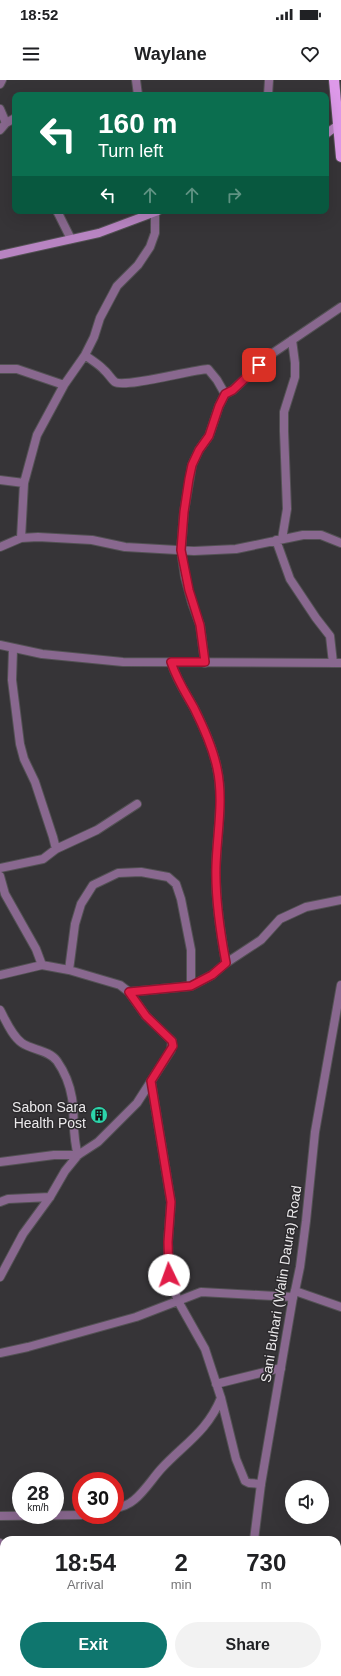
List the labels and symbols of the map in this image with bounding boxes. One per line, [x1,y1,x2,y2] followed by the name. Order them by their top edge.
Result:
[242,348,276,382] pin
[12,1099,86,1131] place label: Sabon Sara Health Post
[89,1105,109,1125] building icon: Sabon Sara Health Post
[257,1184,305,1384] street label: Sani Buhari (Walin Daura) Road
[148,1254,190,1296] position arrow
[72,1472,124,1524] speed limit sign: 30

